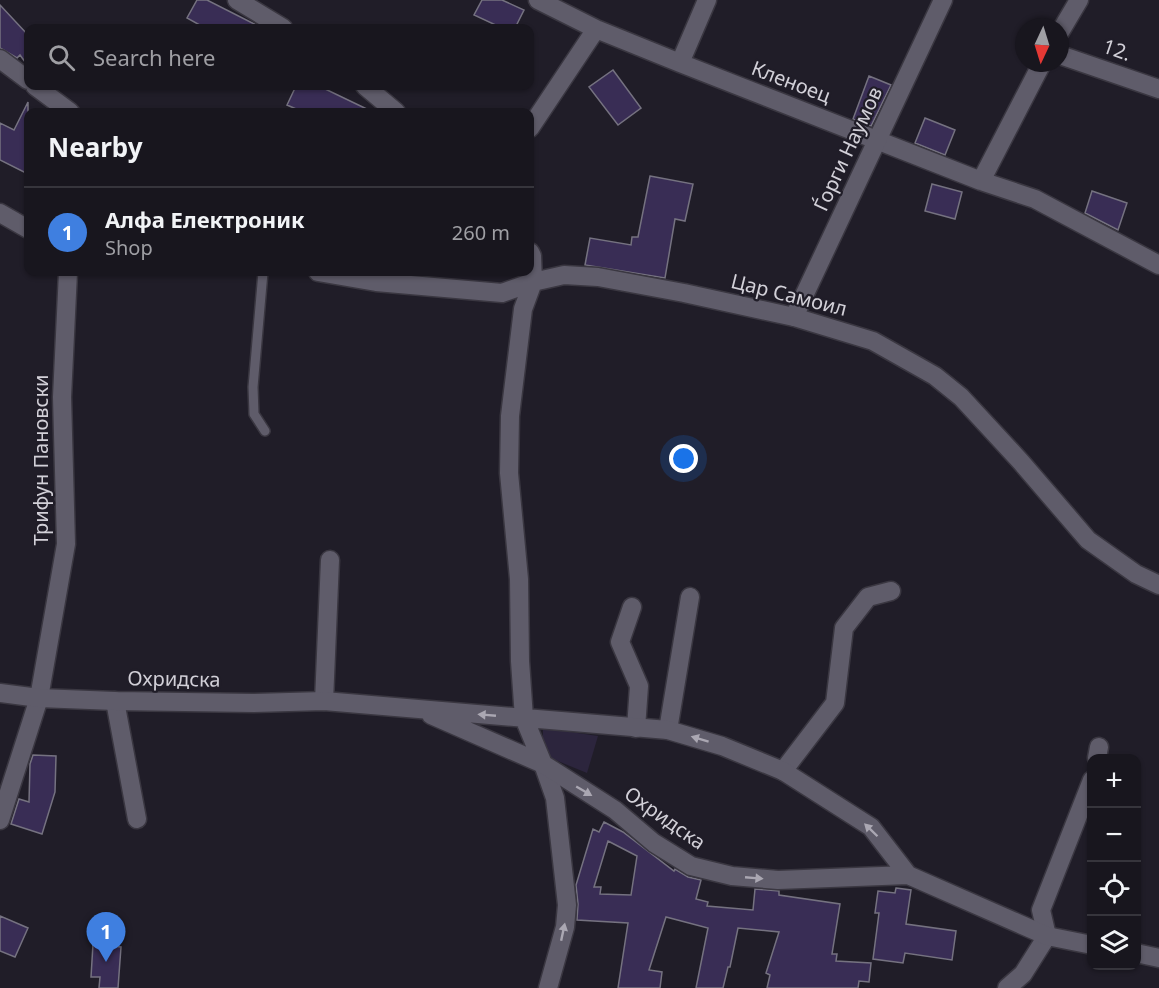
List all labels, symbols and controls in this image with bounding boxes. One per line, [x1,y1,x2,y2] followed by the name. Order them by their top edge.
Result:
[1015,18,1069,72] north arrow
[24,24,534,90] search box
[1099,32,1135,67] street label: 12.
[45,41,78,74] icon: search
[93,42,215,72] text: Search here
[748,54,835,109] street label: Кленоец
[807,82,888,215] street label: Ѓорги Наумов
[48,129,143,165] text: Nearby
[105,204,305,234] text: Алфа Електроник
[62,219,73,246] text: 1
[452,219,510,246] text: 260 m
[105,234,153,261] text: Shop
[728,267,850,322] street label: Цар Самоил
[27,374,54,546] street label: Трифун Пановски
[669,444,698,473] your location
[127,664,221,693] street label: Охридска
[477,710,496,720] one-way arrow
[691,734,709,744] one-way arrow
[1087,754,1141,970] map controls
[1087,754,1141,808] button: +
[619,780,711,855] street label: Охридска
[576,785,592,796] one-way arrow
[1087,808,1141,862] button: −
[864,823,879,837] one-way arrow
[1087,862,1141,916] button: locate
[744,873,763,883] one-way arrow
[86,912,126,962] pin: 1
[1087,916,1141,970] button: layers
[559,922,568,941] one-way arrow

